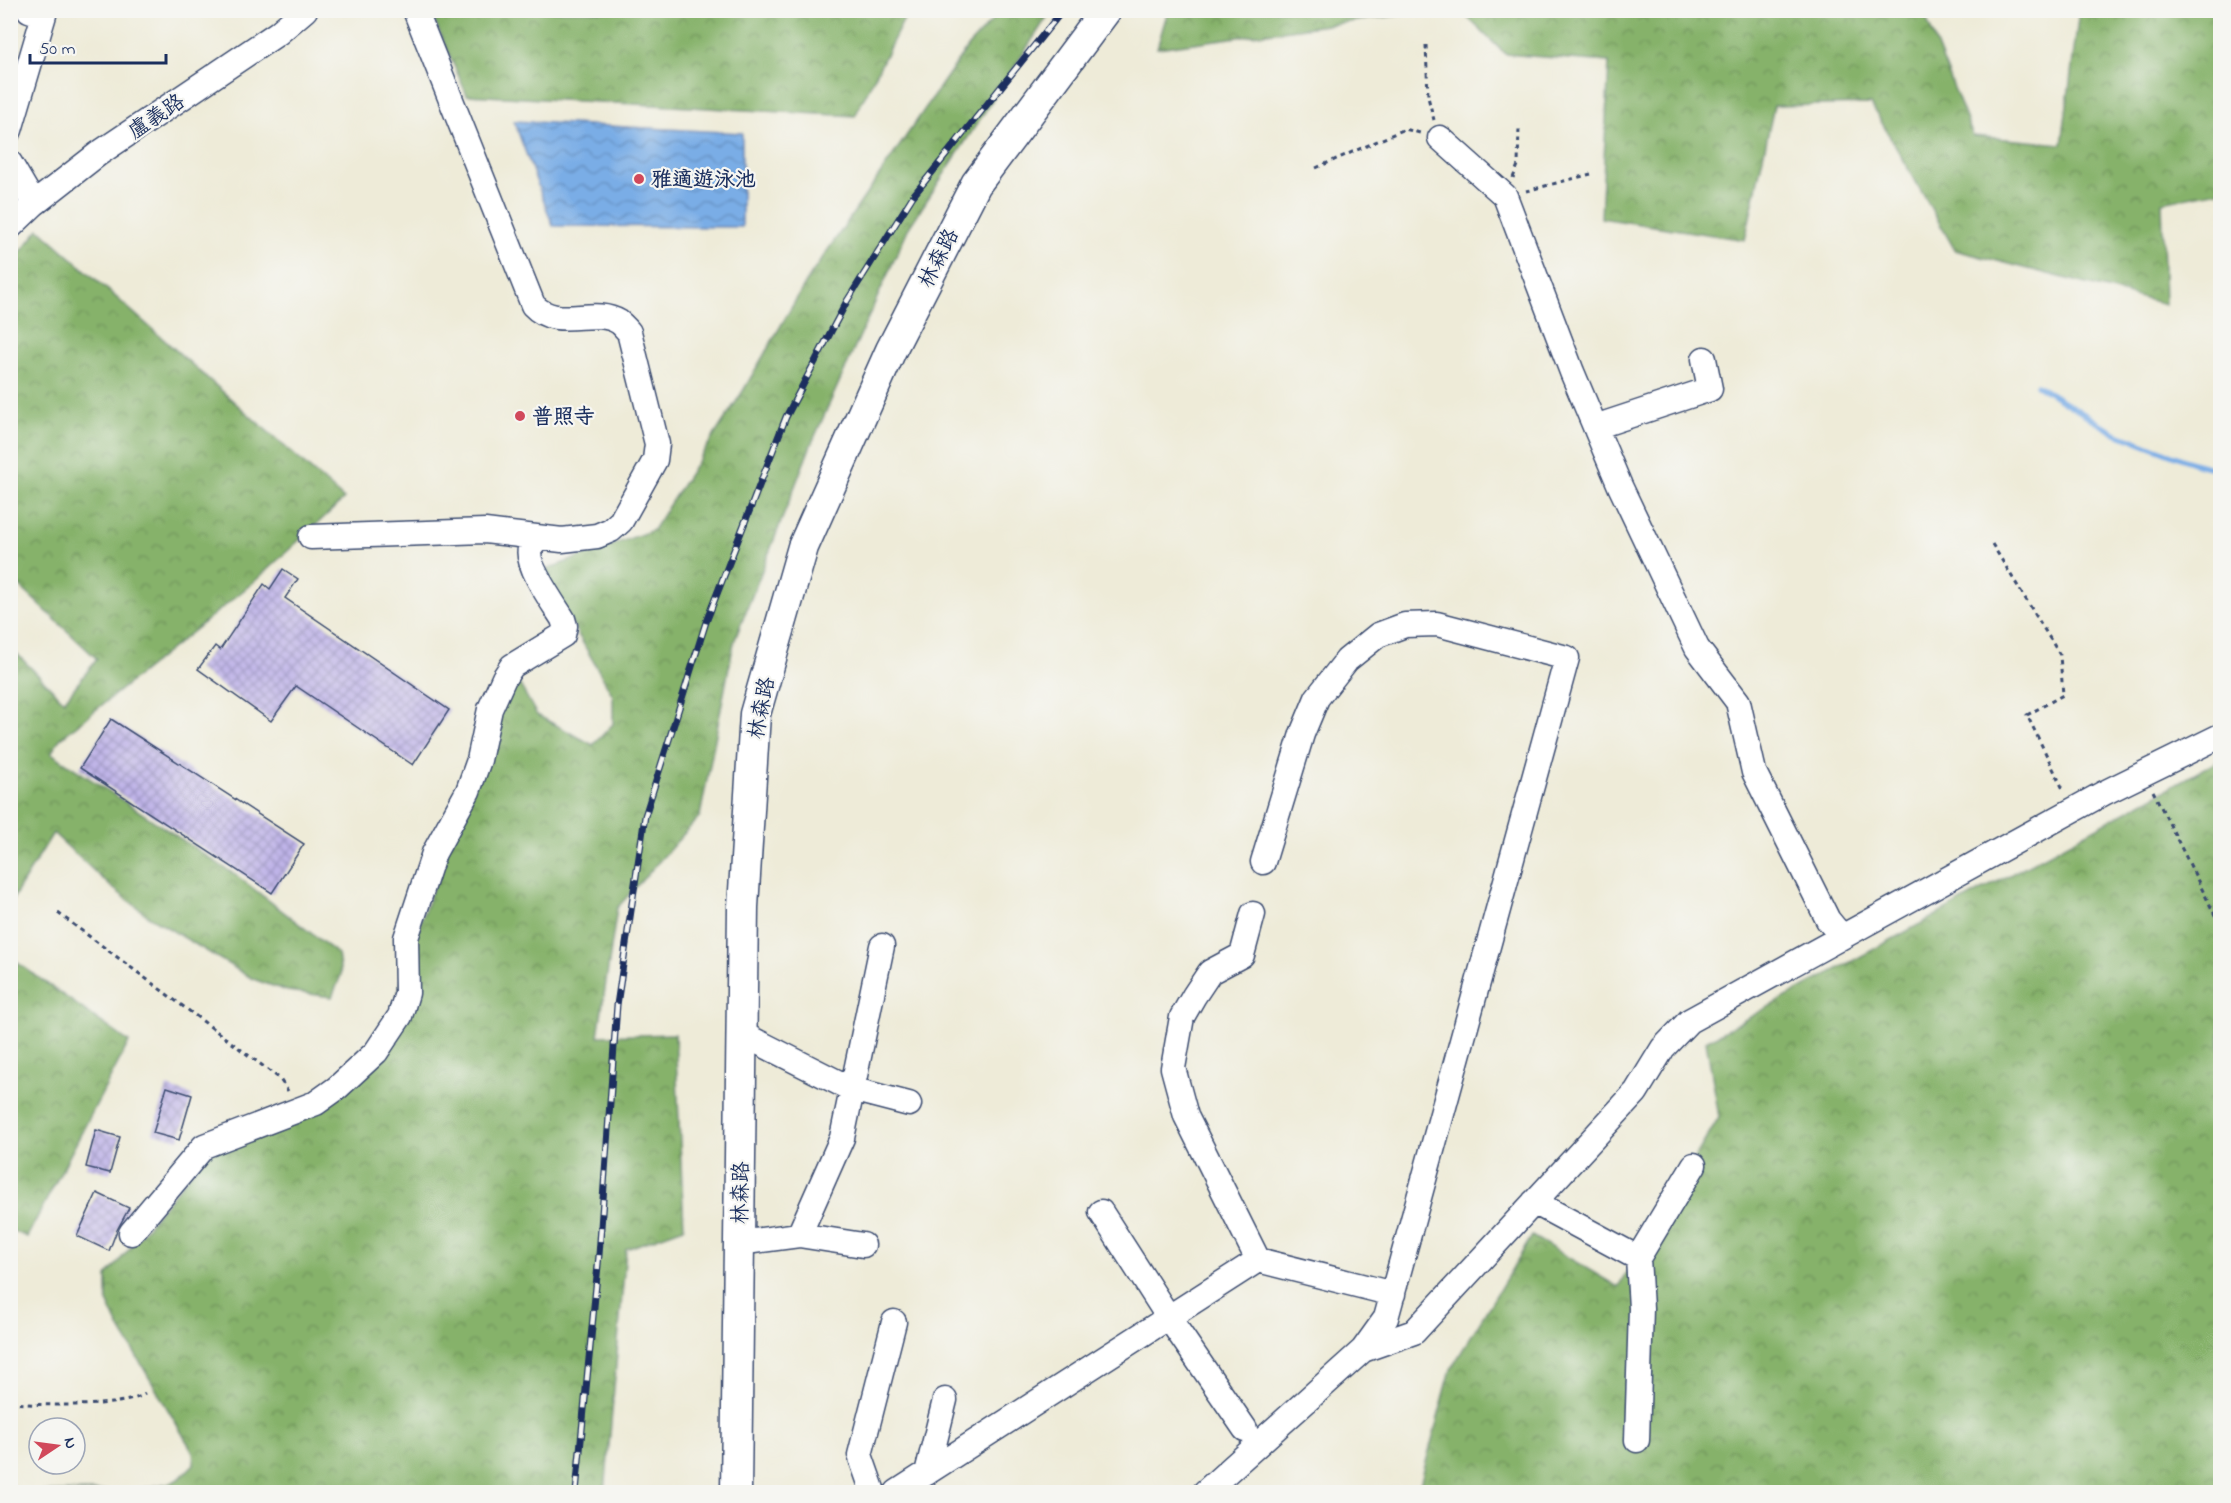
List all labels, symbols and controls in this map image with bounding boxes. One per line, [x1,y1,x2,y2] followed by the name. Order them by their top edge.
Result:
[30,27,166,65] scale bar
[39,37,76,63] text: 50 m
[123,88,192,148] street label: 盧義路
[651,166,756,196] place label: 雅適遊泳池
[632,172,646,186] marker: 雅適遊泳池
[912,224,967,294] street label: 林森路
[532,403,595,433] place label: 普照寺
[513,409,527,423] marker: 普照寺
[742,675,784,742] street label: 林森路
[726,1161,758,1225] street label: 林森路
[27,1416,87,1476] north arrow
[57,1435,83,1451] text: N

